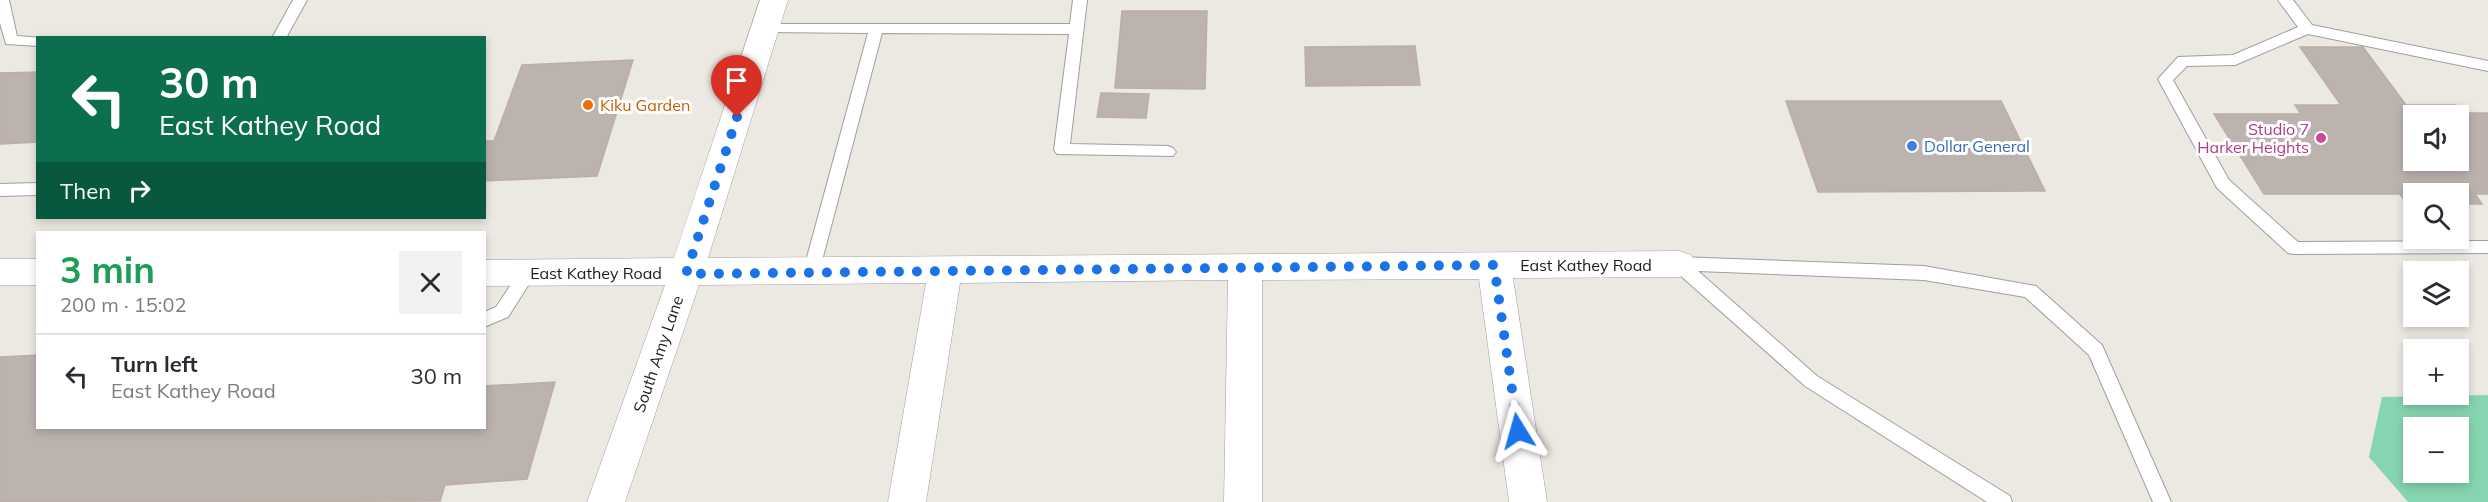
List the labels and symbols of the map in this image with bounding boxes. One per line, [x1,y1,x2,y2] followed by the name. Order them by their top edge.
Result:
[711,55,762,117] pin
[600,95,690,115] place label: Kiku Garden
[581,98,595,112] marker: Kiku Garden
[2197,119,2309,157] place label: Studio 7 Harker Heights
[2314,131,2328,145] marker: Studio 7 Harker Heights
[1924,136,2030,156] place label: Dollar General
[1905,139,1919,153] marker: Dollar General
[1520,255,1652,275] street label: East Kathey Road
[530,263,662,283] street label: East Kathey Road
[629,293,687,415] street label: South Amy Lane
[1486,399,1550,463] position arrow

